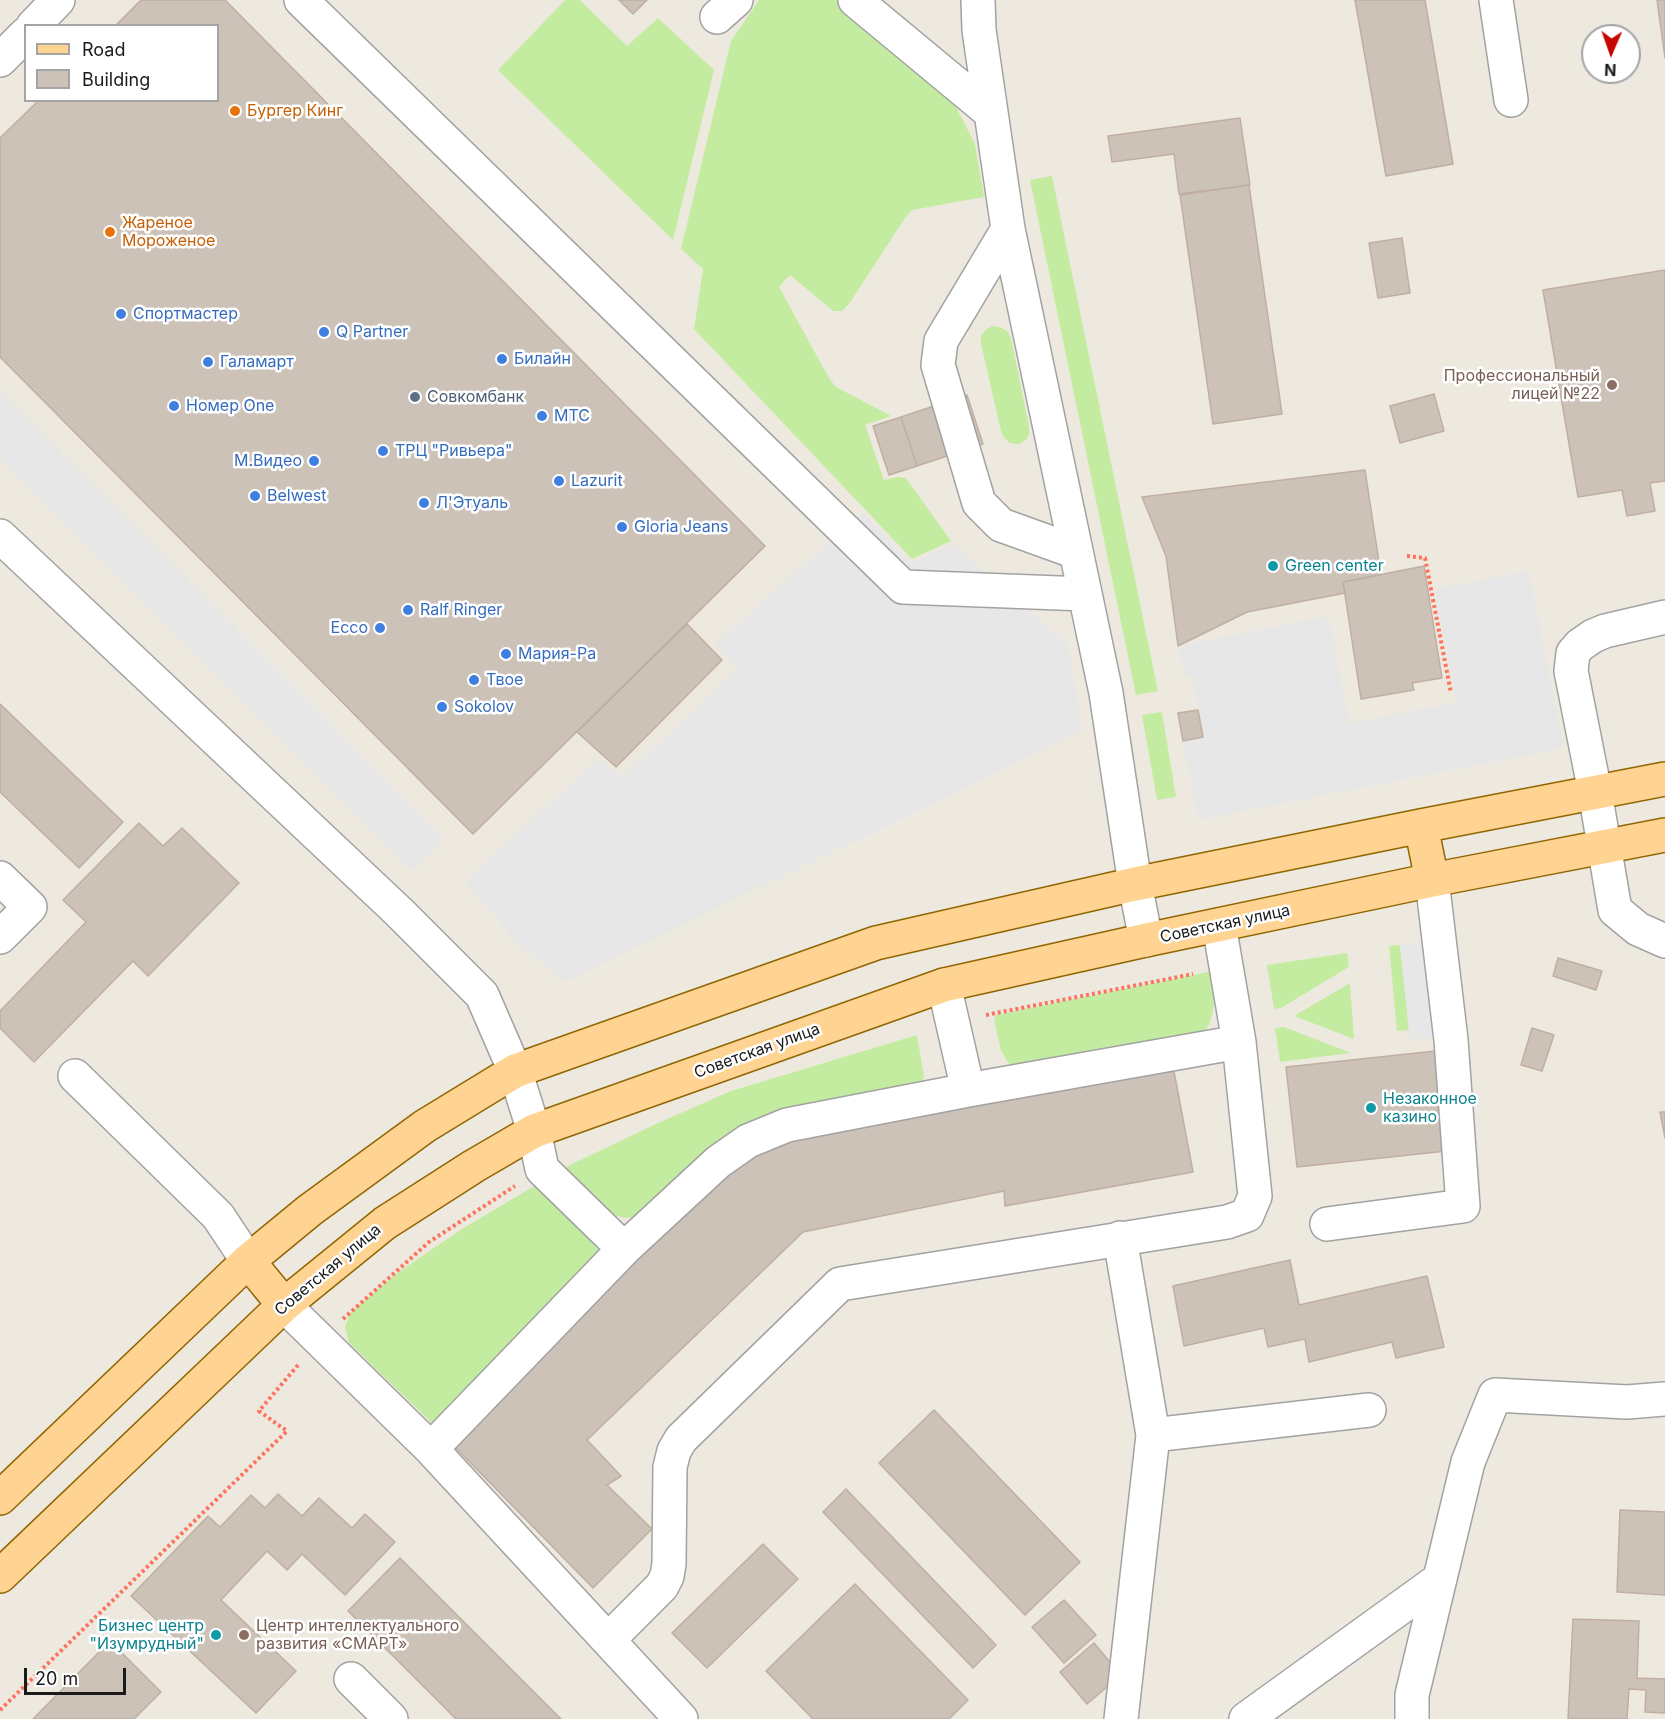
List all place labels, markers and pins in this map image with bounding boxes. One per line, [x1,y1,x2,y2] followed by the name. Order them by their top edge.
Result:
[247,101,343,121] place label: Бургер Кинг
[228,104,242,118] marker: Бургер Кинг
[122,213,215,251] place label: Жареное Мороженое
[103,225,117,239] marker: Жареное Мороженое
[133,304,238,324] place label: Спортмастер
[114,307,128,321] marker: Спортмастер
[336,322,408,342] place label: Q Partner
[317,325,331,339] marker: Q Partner
[514,349,571,369] place label: Билайн
[220,352,294,372] place label: Галамарт
[495,352,509,366] marker: Билайн
[201,355,215,369] marker: Галамарт
[1444,366,1600,404] place label: Профессиональный лицей №22
[1605,378,1619,392] marker: Профессиональный лицей №22
[427,387,524,407] place label: Совкомбанк
[408,390,422,404] marker: Совкомбанк
[186,396,274,416] place label: Номер One
[167,399,181,413] marker: Номер One
[554,406,590,426] place label: МТС
[535,409,549,423] marker: МТС
[395,441,512,461] place label: ТРЦ "Ривьера"
[376,444,390,458] marker: ТРЦ "Ривьера"
[234,451,302,471] place label: М.Видео
[307,454,321,468] marker: М.Видео
[571,471,623,491] place label: Lazurit
[552,474,566,488] marker: Lazurit
[267,486,326,506] place label: Belwest
[248,489,262,503] marker: Belwest
[436,493,508,513] place label: Л'Этуаль
[417,496,431,510] marker: Л'Этуаль
[634,517,729,537] place label: Gloria Jeans
[615,520,629,534] marker: Gloria Jeans
[1285,556,1384,576] place label: Green center
[1266,559,1280,573] marker: Green center
[420,600,502,620] place label: Ralf Ringer
[401,603,415,617] marker: Ralf Ringer
[331,618,368,638] place label: Ecco
[373,621,387,635] marker: Ecco
[518,644,596,664] place label: Мария-Ра
[499,647,513,661] marker: Мария-Ра
[486,670,523,690] place label: Твое
[467,673,481,687] marker: Твое
[454,697,514,717] place label: Sokolov
[435,700,449,714] marker: Sokolov
[1383,1089,1477,1127] place label: Незаконное казино
[1364,1101,1378,1115] marker: Незаконное казино
[90,1616,204,1654] place label: Бизнес центр "Изумрудный"
[256,1616,459,1654] place label: Центр интеллектуального развития «СМАРТ»
[209,1628,223,1642] marker: Бизнес центр "Изумрудный"
[237,1628,251,1642] marker: Центр интеллектуального развития «СМАРТ»

